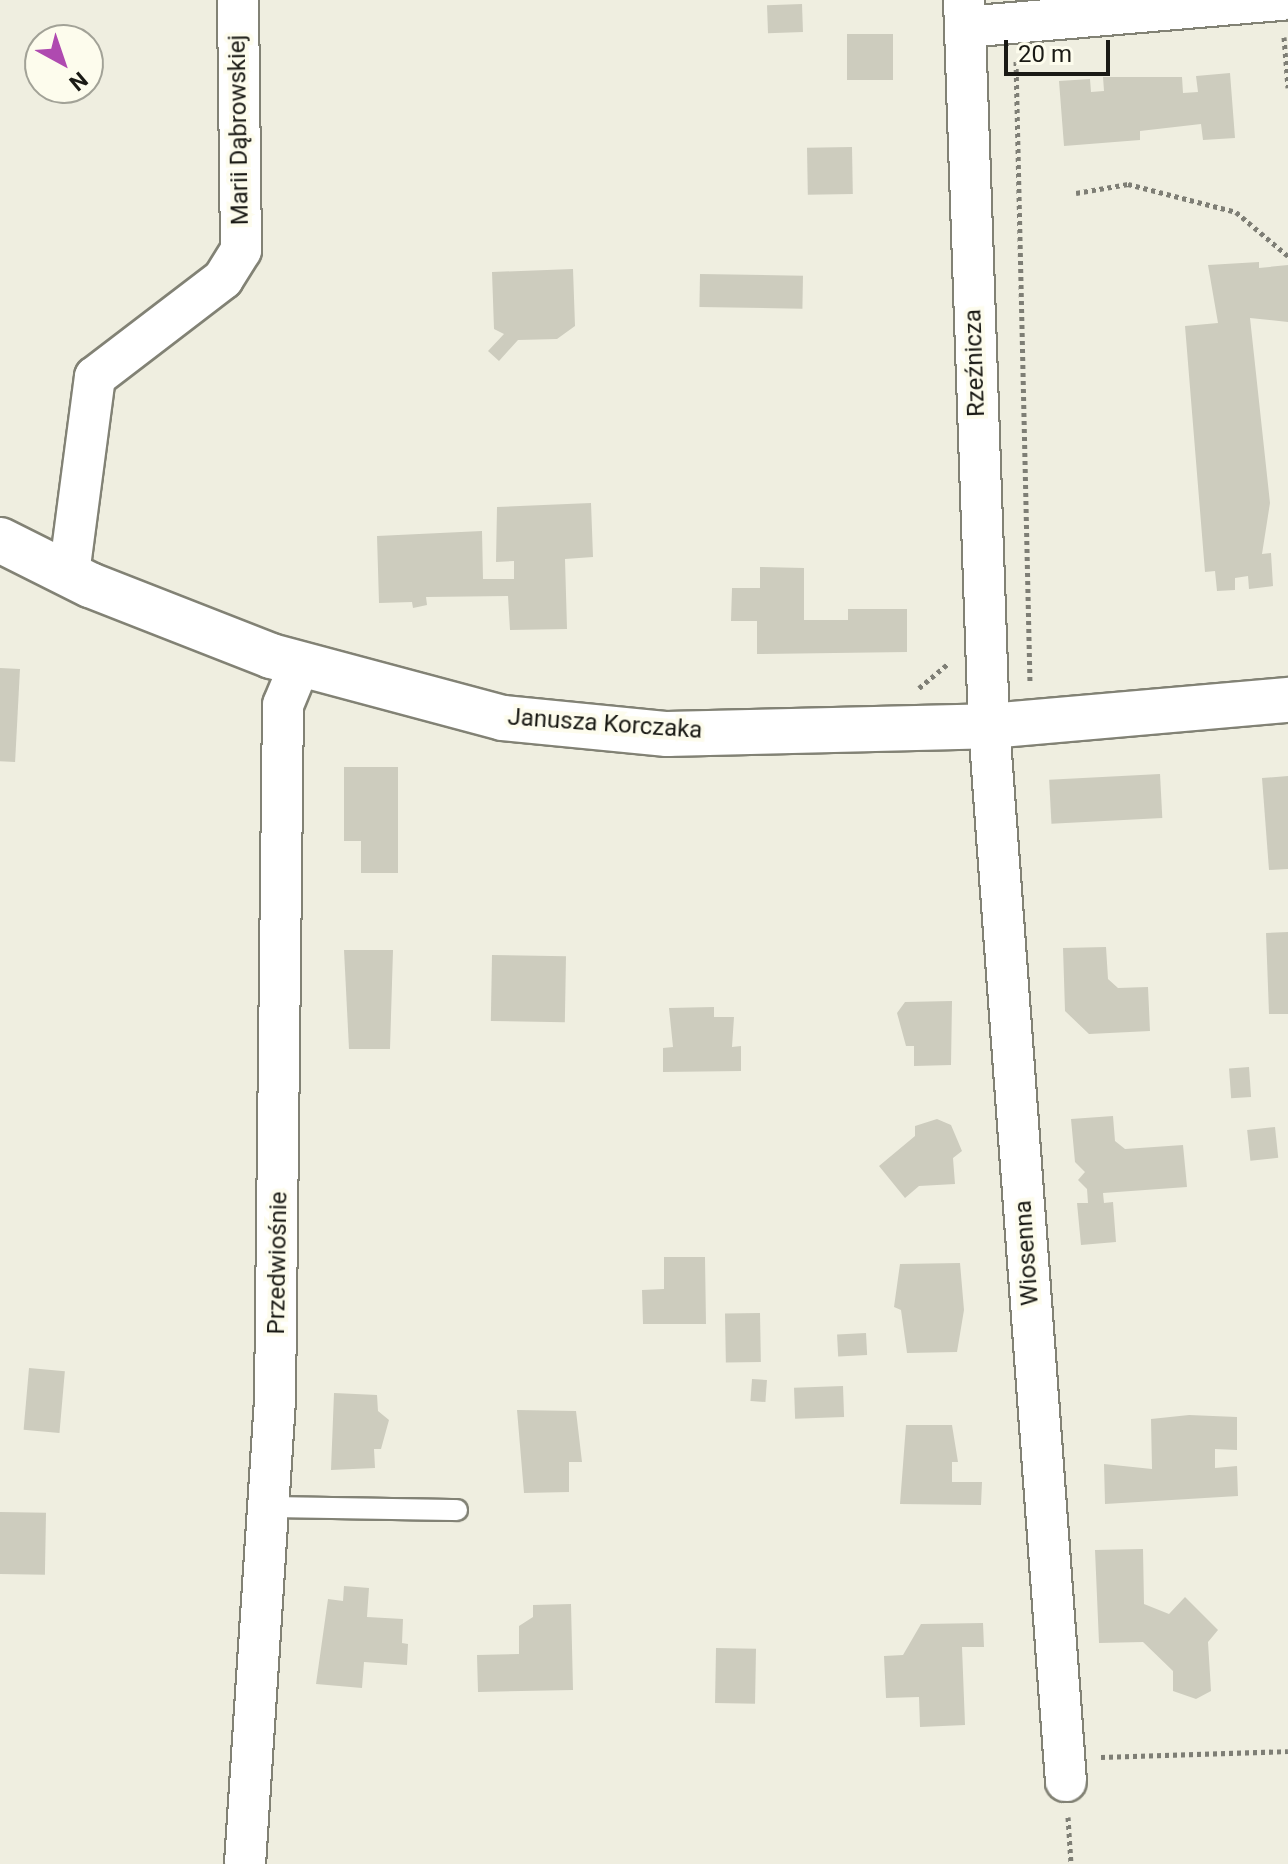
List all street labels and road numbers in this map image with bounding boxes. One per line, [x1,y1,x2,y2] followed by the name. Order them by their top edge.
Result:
[223,35,255,225] street label: Marii Dąbrowskiej
[959,309,991,417] street label: Rzeźnicza
[507,703,703,745] street label: Janusza Korczaka
[262,1191,294,1335] street label: Przedwiośnie
[1009,1199,1045,1307] street label: Wiosenna

